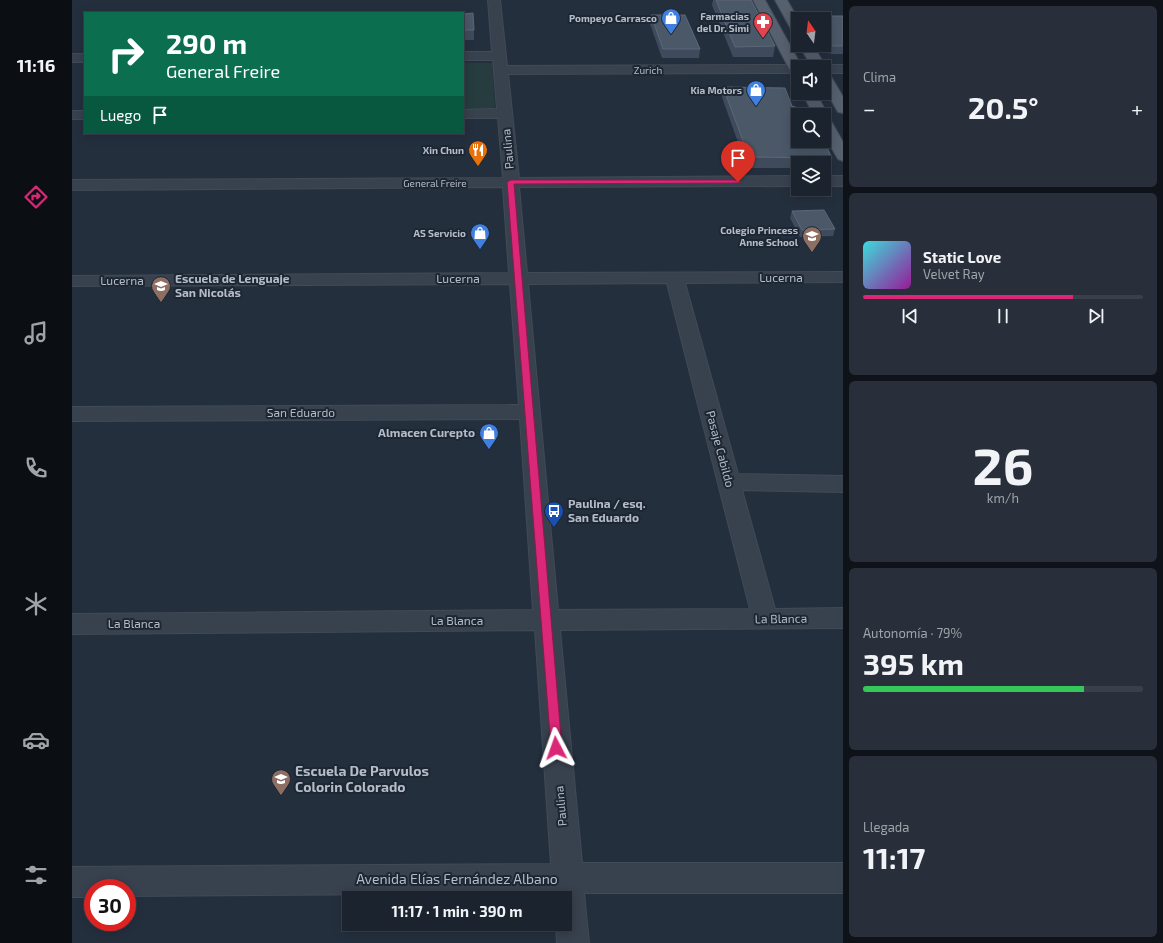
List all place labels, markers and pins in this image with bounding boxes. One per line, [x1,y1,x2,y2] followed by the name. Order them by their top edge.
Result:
[660,7,682,35] shop icon: Pompeyo Carrasco
[697,10,749,34] place label: Farmacias del Dr. Simi
[752,11,774,39] pharmacy icon: Farmacias del Dr. Simi
[569,12,657,25] place label: Pompeyo Carrasco
[745,79,767,107] shop icon: Kia Motors
[690,84,742,96] place label: Kia Motors
[467,139,489,167] restaurant icon: Xin Chun
[721,141,755,182] pin
[423,144,464,156] place label: Xin Chun
[469,222,491,250] shop icon: AS Servicio
[720,224,799,248] place label: Colegio Princess Anne School
[801,225,823,253] school or university icon: Colegio Princess Anne School
[414,227,466,239] place label: AS Servicio
[175,271,290,299] place label: Escuela de Lenguaje San Nicolás
[150,275,172,303] school or university icon: Escuela de Lenguaje San Nicolás
[478,422,500,450] shop icon: Almacen Curepto
[378,425,475,439] place label: Almacen Curepto
[568,496,646,524] place label: Paulina / esq. San Eduardo
[543,500,565,528] bus stop icon: Paulina / esq. San Eduardo
[295,762,429,795] place label: Escuela De Parvulos Colorin Colorado
[270,768,292,796] school or university icon: Escuela De Parvulos Colorin Colorado

